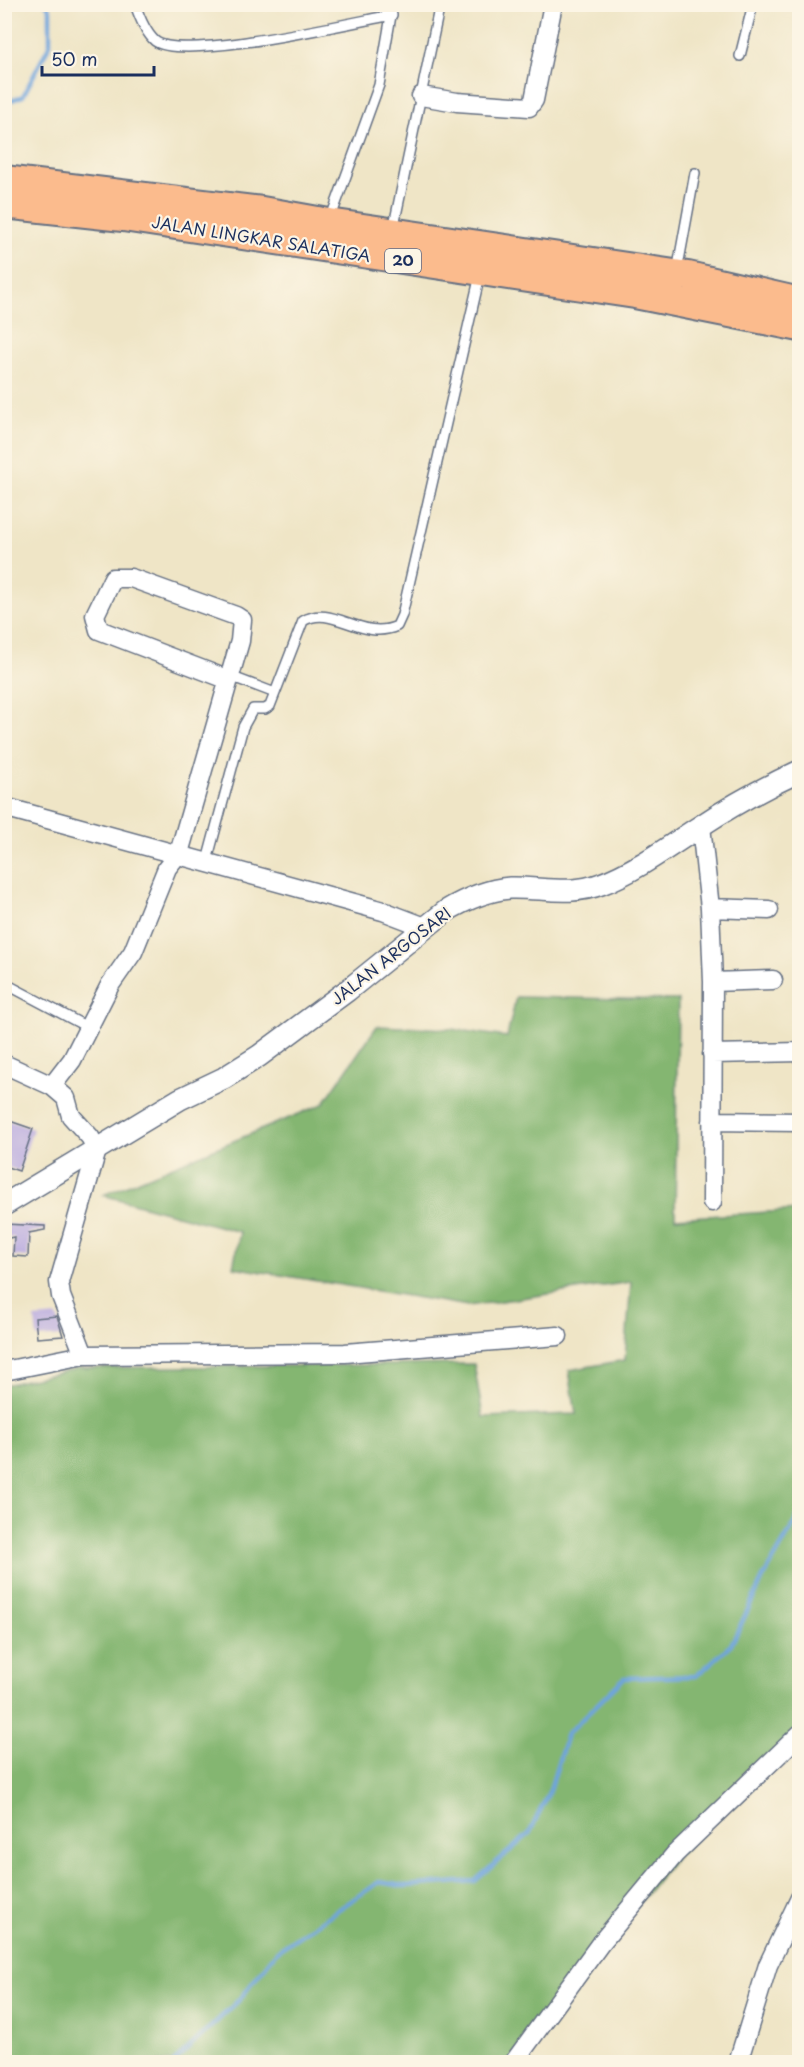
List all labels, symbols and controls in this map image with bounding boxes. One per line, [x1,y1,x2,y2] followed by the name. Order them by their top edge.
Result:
[42,39,154,77] scale bar
[51,45,98,72] text: 50 m
[150,209,372,267] street label: JALAN LINGKAR SALATIGA
[385,249,421,273] road number: 20
[325,900,456,1010] street label: JALAN ARGOSARI

